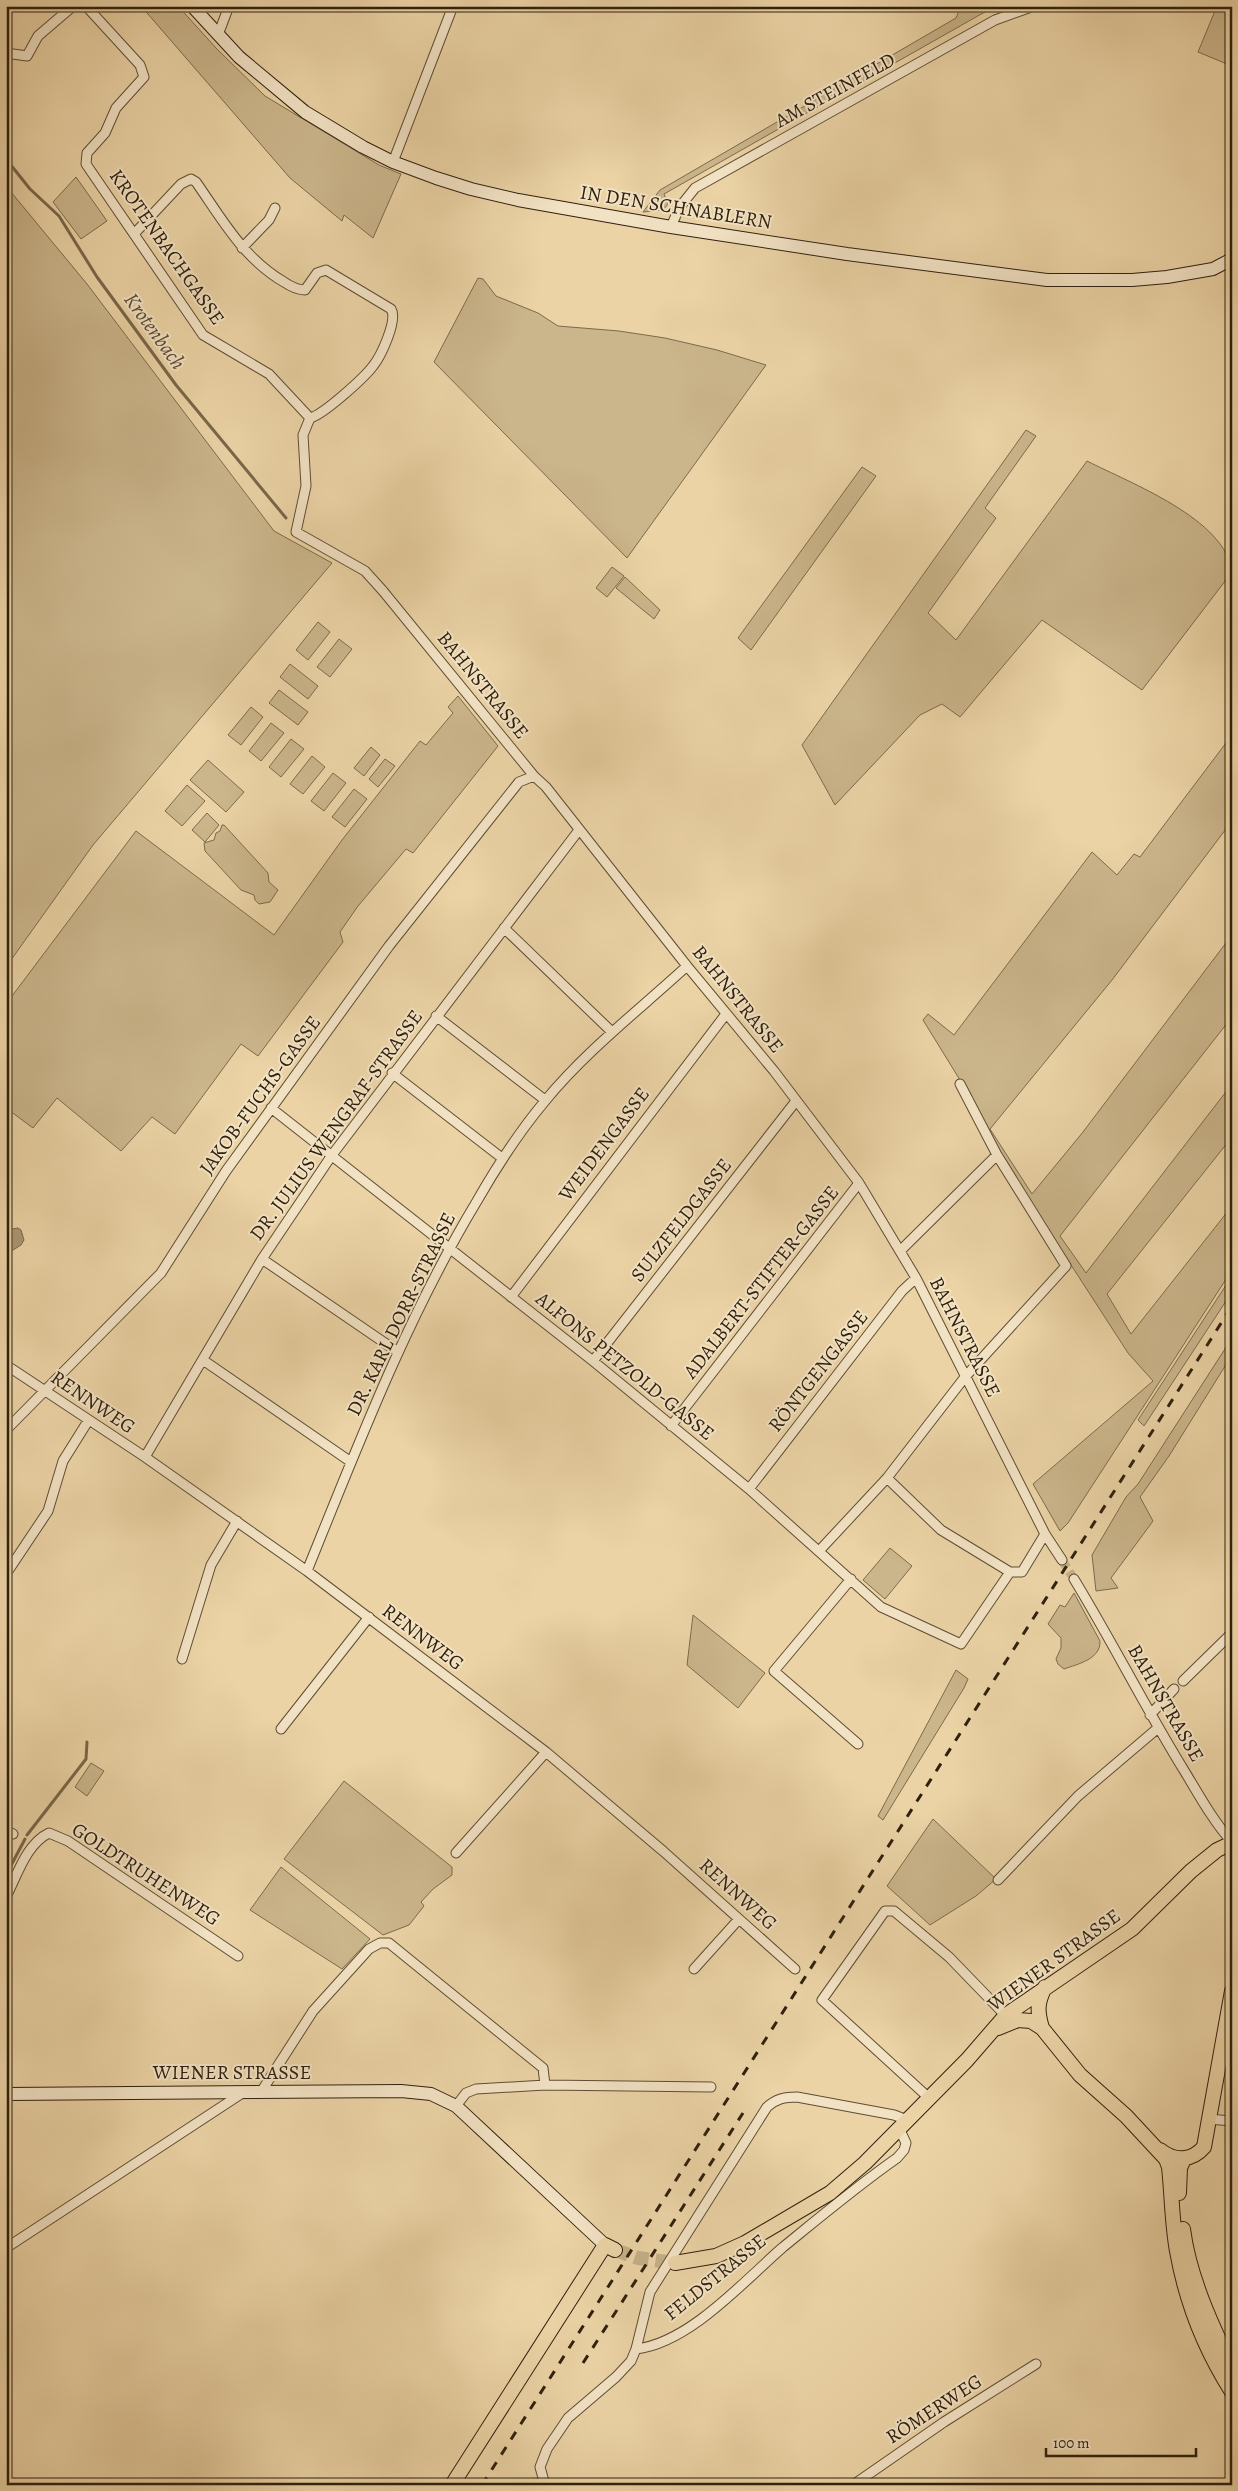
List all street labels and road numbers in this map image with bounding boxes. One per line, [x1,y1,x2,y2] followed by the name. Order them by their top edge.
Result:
[769,46,900,135] street label: AM STEINFELD
[103,164,231,330] street label: KROTENBACHGASSE
[578,178,774,236] street label: IN DEN SCHNABLERN
[431,625,535,745] street label: BAHNSTRASSE
[686,939,790,1059] street label: BAHNSTRASSE
[243,1004,429,1246] street label: DR. JULIUS WENGRAF-STRASSE
[193,1010,327,1180] street label: JAKOB-FUCHS-GASSE
[552,1082,656,1207] street label: WEIDENGASSE
[624,1153,738,1287] street label: SULZFELDGASSE
[676,1180,845,1385] street label: ADALBERT-STIFTER-GASSE
[340,1208,462,1420] street label: DR. KARL DORR-STRASSE
[923,1272,1007,1402] street label: BAHNSTRASSE
[529,1285,720,1447] street label: ALFONS PETZOLD-GASSE
[762,1304,874,1438] street label: RÖNTGENGASSE
[46,1364,140,1440] street label: RENNWEG
[376,1597,470,1677] street label: RENNWEG
[1121,1639,1211,1767] street label: BAHNSTRASSE
[67,1816,225,1932] street label: GOLDTRUHENWEG
[693,1852,783,1936] street label: RENNWEG
[981,1902,1126,2018] street label: WIENER STRASSE
[152,2059,311,2086] street label: WIENER STRASSE
[658,2227,772,2327] street label: FELDSTRASSE
[881,2368,987,2450] street label: RÖMERWEG

